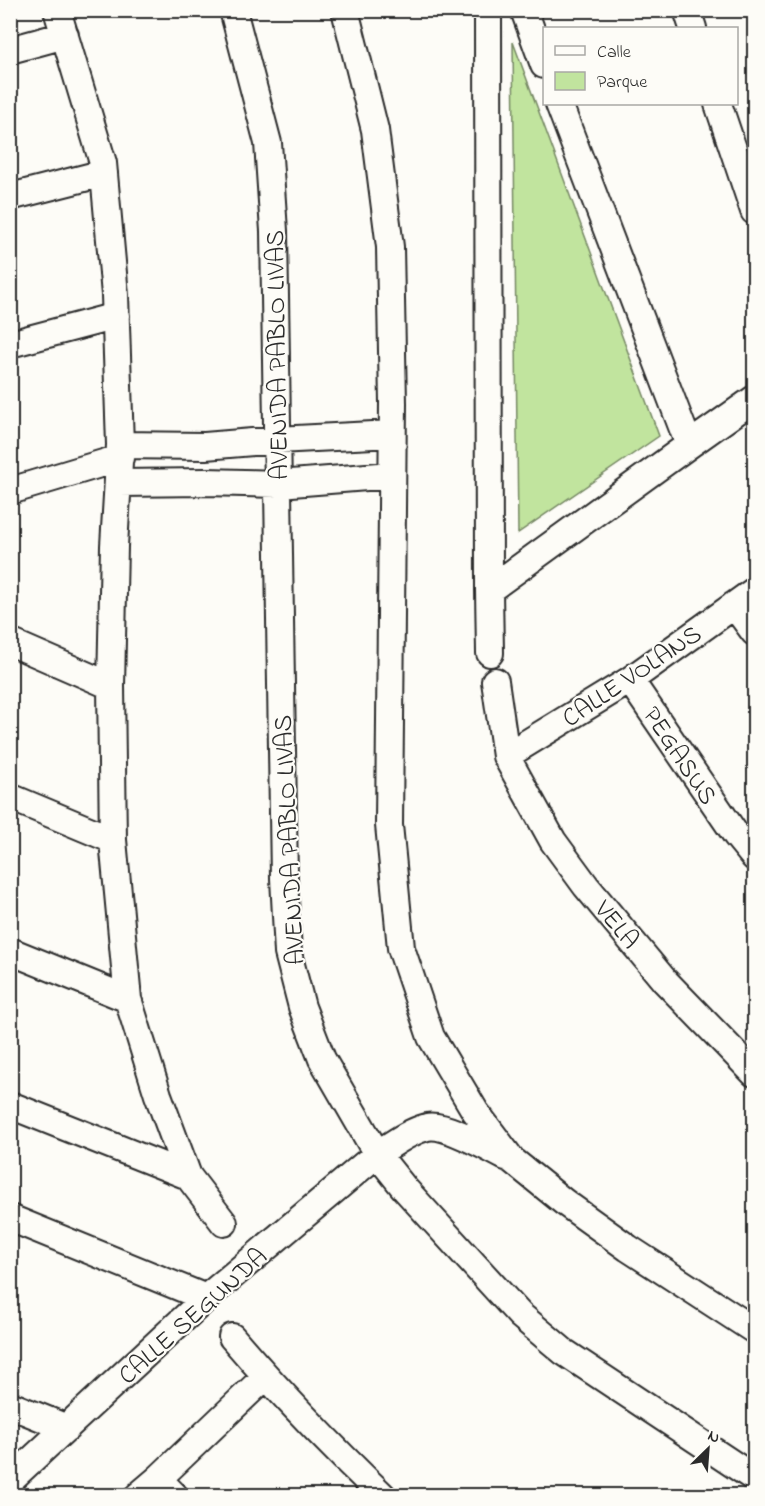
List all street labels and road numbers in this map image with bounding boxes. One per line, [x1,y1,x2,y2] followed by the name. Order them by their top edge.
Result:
[258,230,300,480] street label: AVENIDA PABLO LIVAS
[555,617,710,738] street label: CALLE VOLANS
[632,700,725,813] street label: PEGASUS
[265,714,317,966] street label: AVENIDA PABLO LIVAS
[583,892,647,959] street label: VELA
[111,1240,277,1395] street label: CALLE SEGUNDA

